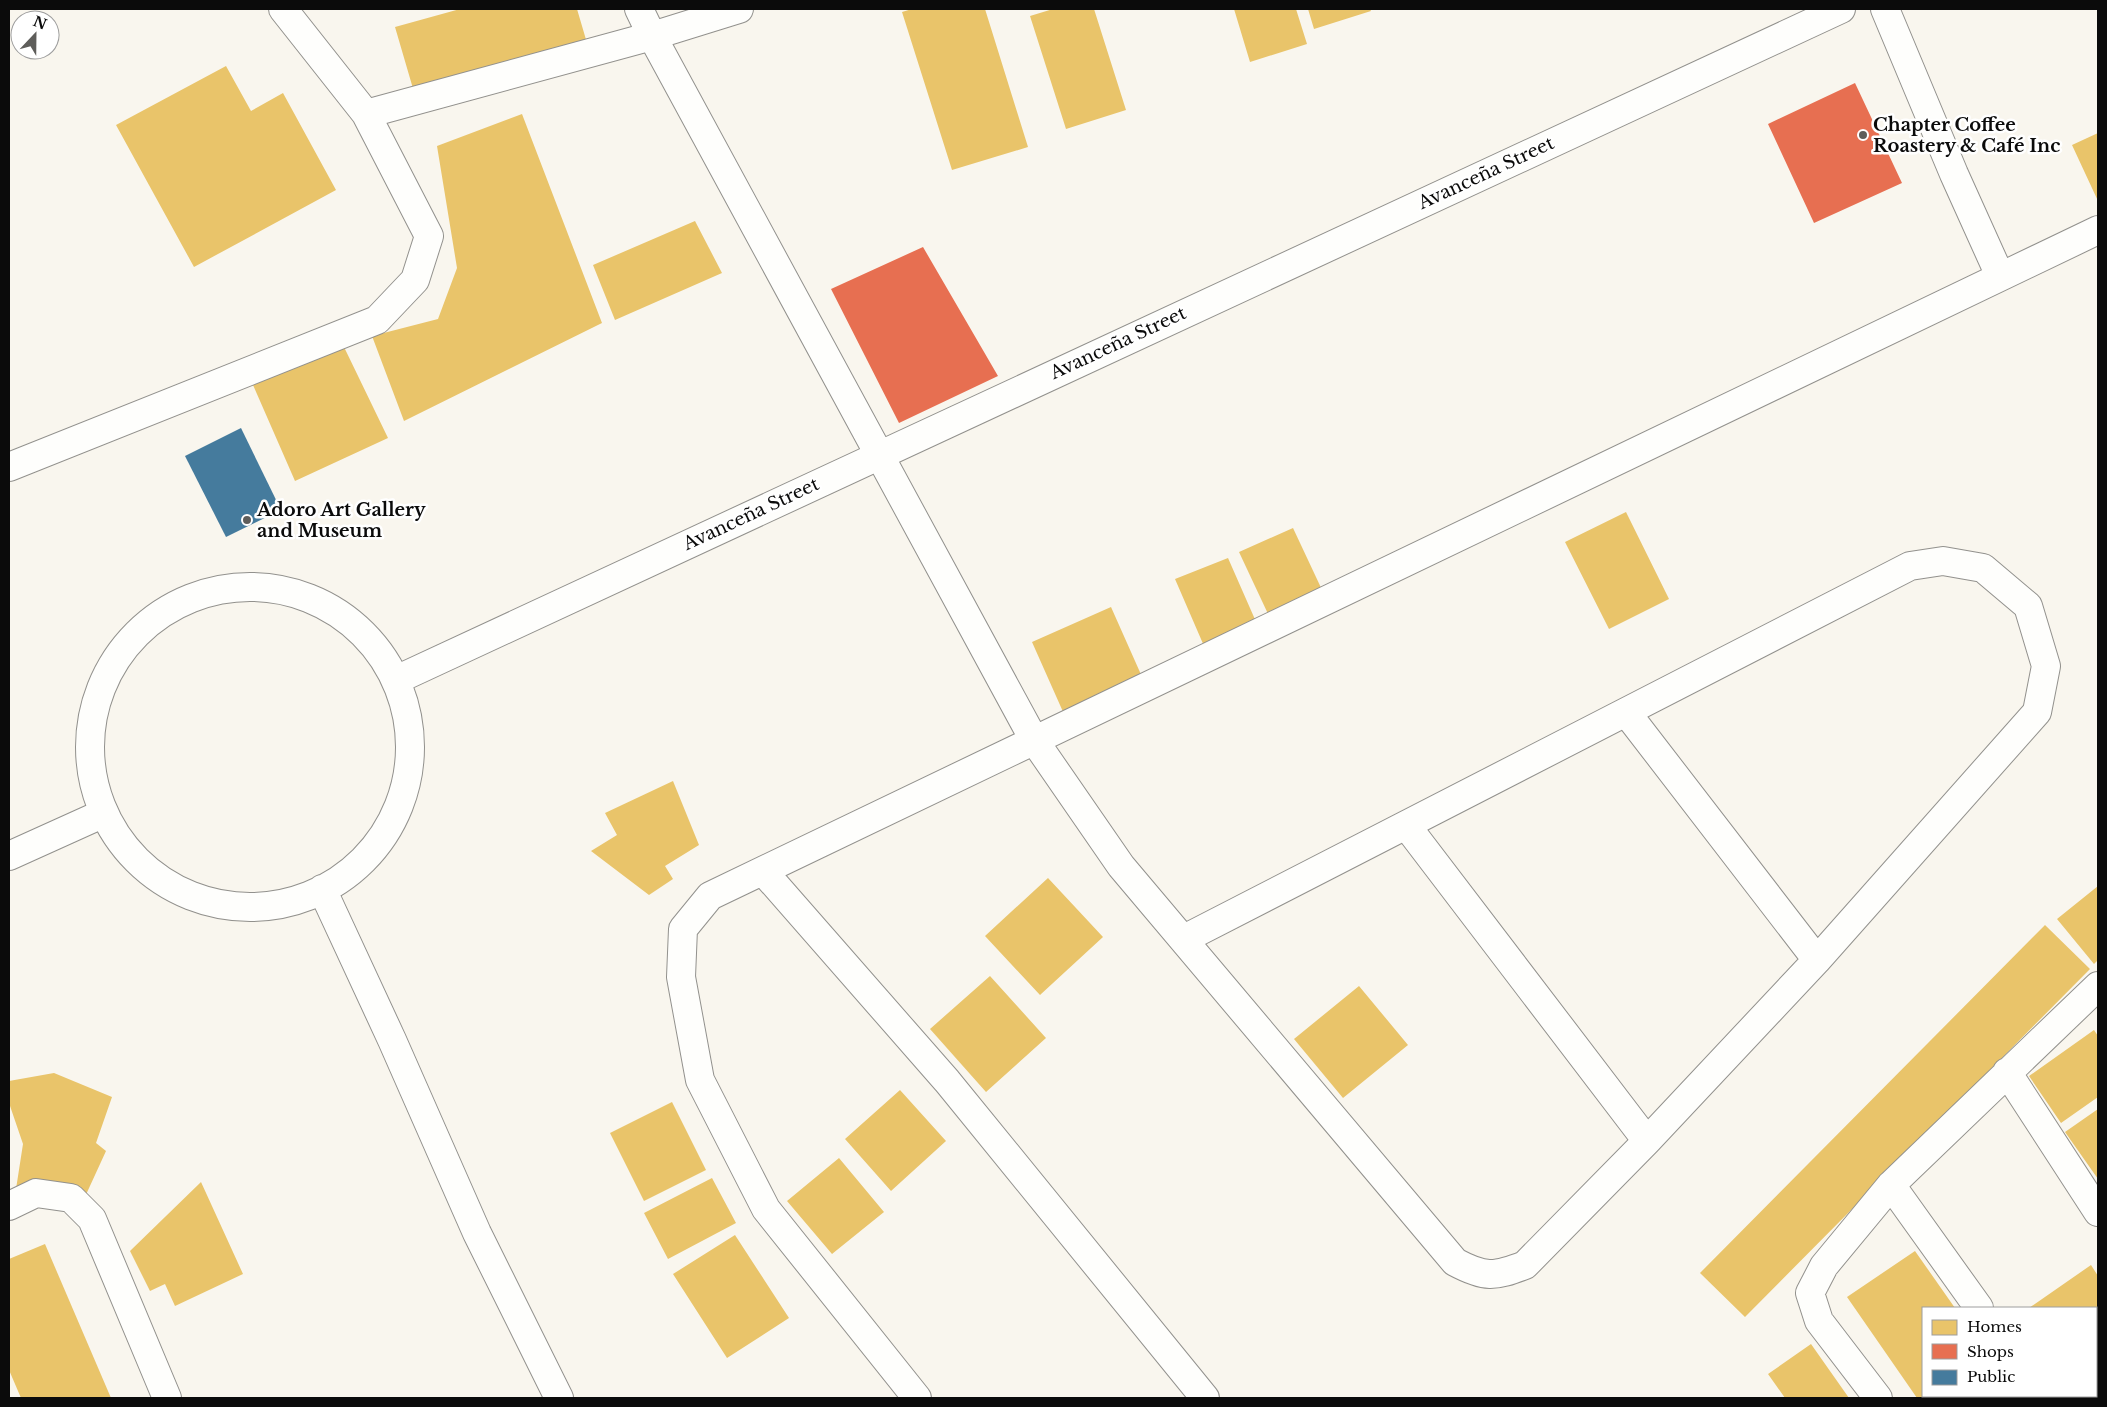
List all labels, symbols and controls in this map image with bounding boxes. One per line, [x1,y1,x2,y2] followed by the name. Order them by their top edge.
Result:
[10,10,60,60] north arrow
[30,12,49,34] text: N
[1873,114,2060,157] place label: Chapter Coffee Roastery & Café Inc
[1857,129,1869,141] marker: Chapter Coffee Roastery & Café Inc
[1414,132,1558,215] street label: Avanceña Street
[1046,302,1190,385] street label: Avanceña Street
[679,473,823,556] street label: Avanceña Street
[256,499,426,542] place label: Adoro Art Gallery and Museum
[241,514,253,526] marker: Adoro Art Gallery and Museum
[1922,1307,2097,1397] legend
[1967,1317,2022,1336] text: Homes
[1967,1342,2014,1361] text: Shops
[1967,1367,2015,1386] text: Public

